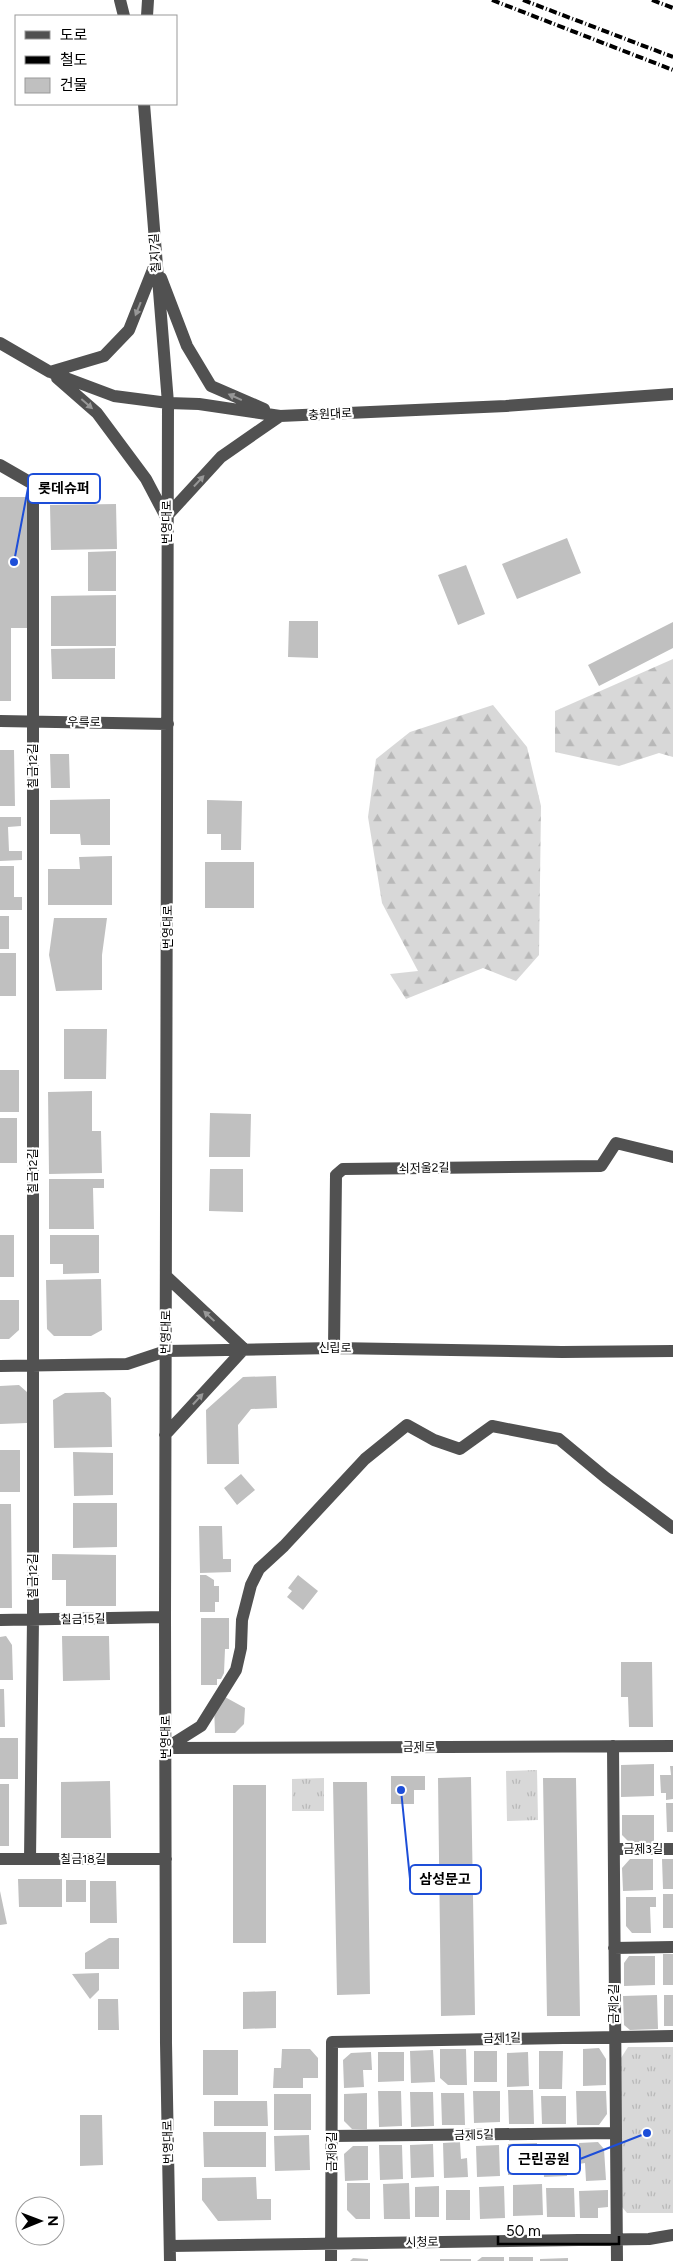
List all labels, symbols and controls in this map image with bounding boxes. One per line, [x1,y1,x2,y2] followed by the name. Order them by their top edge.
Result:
[15,15,178,105] legend
[60,26,88,44] text: 도로
[60,51,88,69] text: 철도
[60,76,88,94] text: 건물
[147,233,163,273] street label: 칠지7길
[133,302,141,316] one-way arrow
[228,392,242,400] one-way arrow
[81,399,94,410] one-way arrow
[308,406,352,422] street label: 충원대로
[28,474,100,503] callout: 롯데슈퍼
[194,474,205,487] one-way arrow
[38,480,90,497] text: 롯데슈퍼
[160,500,174,544] street label: 번영대로
[67,715,101,729] street label: 우륵로
[26,744,40,788] street label: 칠금12길
[161,905,175,949] street label: 번영대로
[26,1149,40,1193] street label: 칠금12길
[398,1161,450,1175] street label: 쇠저울2길
[159,1310,173,1354] street label: 번영대로
[203,1310,215,1322] one-way arrow
[318,1341,352,1355] street label: 신립로
[192,1393,204,1405] one-way arrow
[26,1554,40,1598] street label: 칠금12길
[60,1612,106,1626] street label: 칠금15길
[159,1715,173,1759] street label: 번영대로
[402,1740,436,1754] street label: 금제로
[623,1842,663,1856] street label: 금제3길
[60,1852,106,1866] street label: 칠금18길
[410,1865,481,1894] callout: 삼성문고
[419,1871,471,1888] text: 삼성문고
[607,1984,621,2024] street label: 금제2길
[483,2031,521,2045] street label: 금제1길
[161,2120,175,2164] street label: 번영대로
[454,2128,494,2142] street label: 금제5길
[325,2132,339,2172] street label: 금제9길
[508,2145,580,2174] callout: 근린공원
[518,2151,570,2168] text: 근린공원
[15,2196,65,2246] north arrow
[498,2214,619,2246] scale bar
[44,2215,61,2226] text: N
[506,2222,541,2240] text: 50 m
[405,2235,439,2249] street label: 시청로

